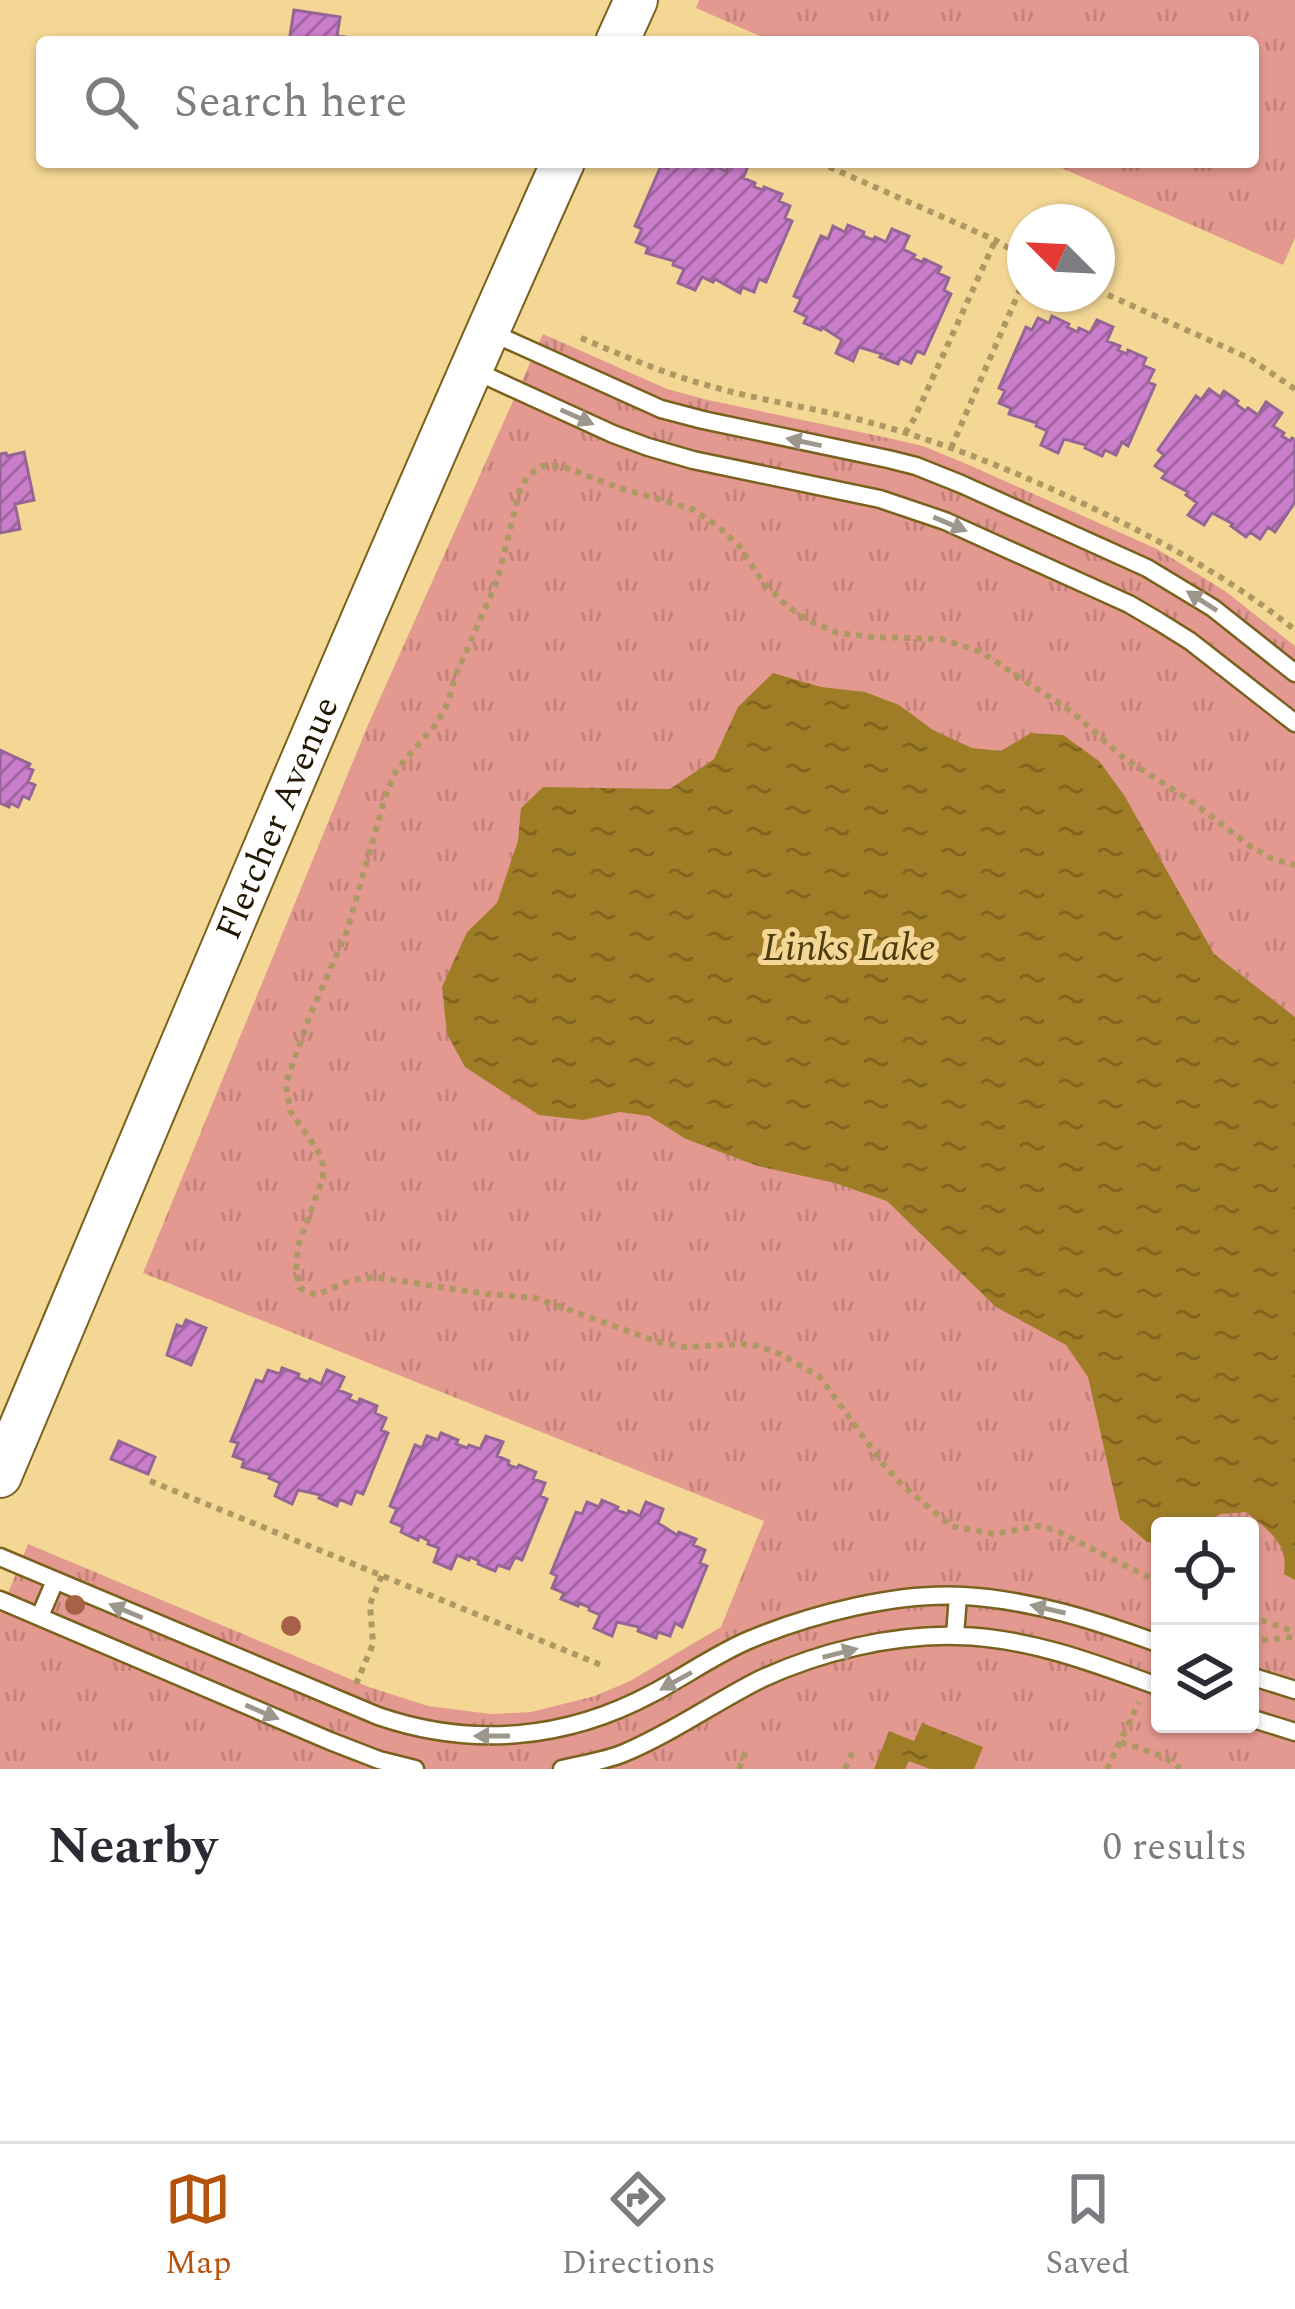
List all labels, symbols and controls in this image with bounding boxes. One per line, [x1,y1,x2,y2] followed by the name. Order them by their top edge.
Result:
[36,36,1259,168] search box
[174,68,407,137] text: Search here
[78,69,144,135] icon: search
[1007,204,1115,312] north arrow
[560,407,595,427] one-way arrow
[784,432,822,451] one-way arrow
[933,514,968,534] one-way arrow
[1186,591,1219,613] one-way arrow
[201,688,354,949] street label: Fletcher Avenue
[762,919,936,978] water label: Links Lake
[1151,1517,1259,1733] map controls
[1151,1517,1259,1625] button: locate
[1029,1599,1067,1618] one-way arrow
[108,1600,143,1620] one-way arrow
[1151,1625,1259,1733] button: layers
[821,1643,858,1662] one-way arrow
[659,1669,692,1690] one-way arrow
[245,1703,280,1723] one-way arrow
[472,1726,510,1746] one-way arrow
[48,1808,217,1886] text: Nearby
[1103,1818,1247,1877] text: 0 results
[165,2166,231,2288] tab: Map
[561,2166,715,2288] tab: Directions
[1045,2166,1130,2288] tab: Saved

